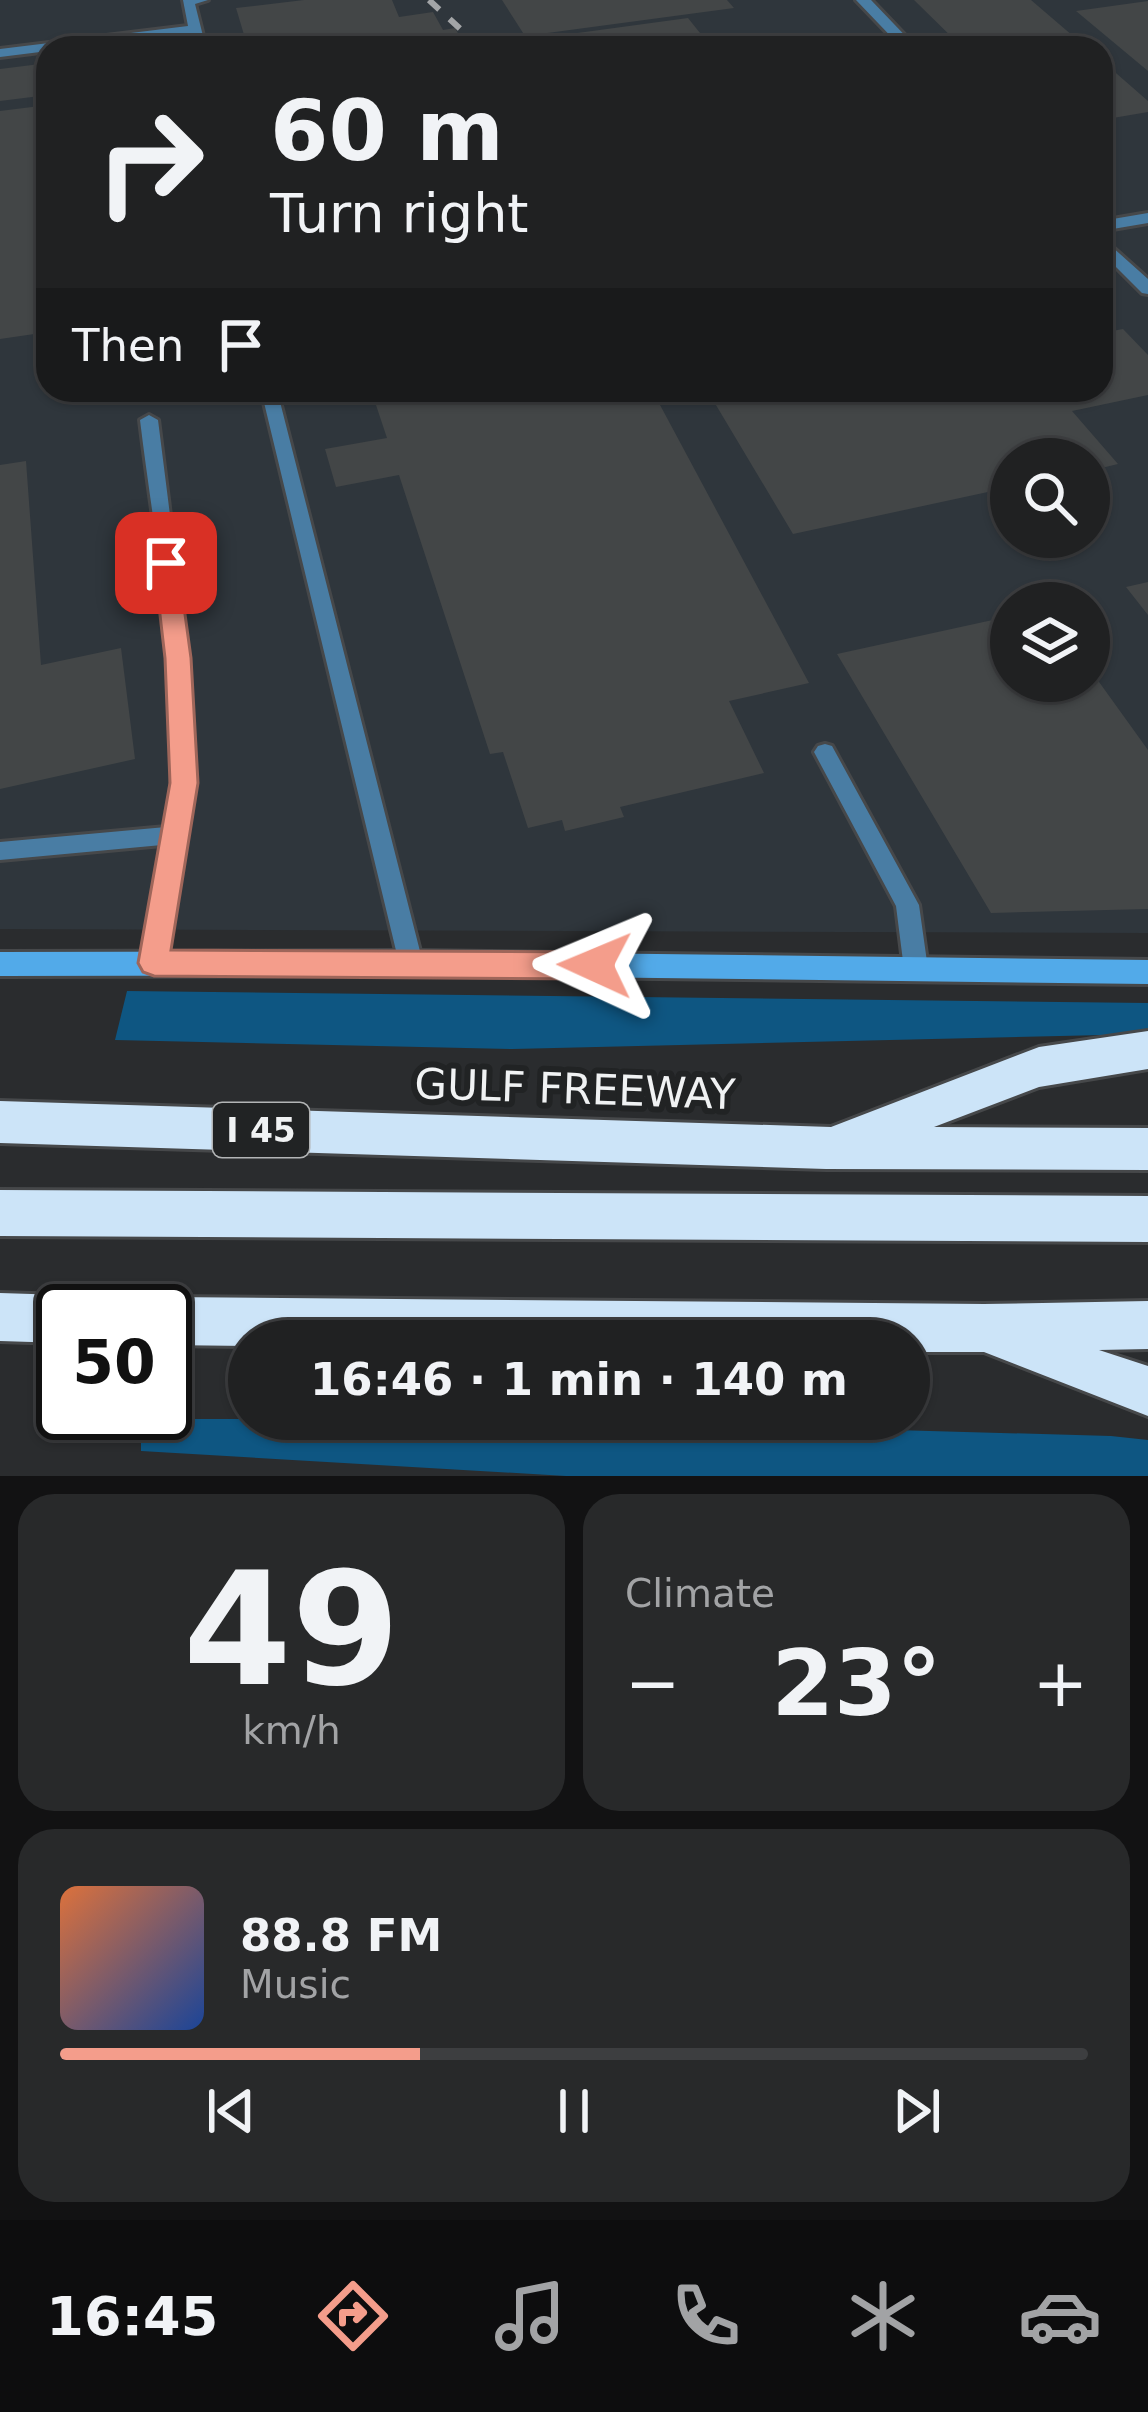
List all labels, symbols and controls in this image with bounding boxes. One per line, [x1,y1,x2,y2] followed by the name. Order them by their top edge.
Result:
[270,82,504,180] text: 60 m
[72,84,228,240] icon: right
[270,182,529,245] text: Turn right
[208,312,274,378] icon: arrive
[72,319,184,372] text: Then
[990,438,1110,702] map controls
[990,438,1110,558] button: search
[115,512,217,614] pin
[133,530,199,596] icon: arrive
[990,582,1110,702] button: layers
[532,902,658,1028] position arrow
[414,1059,737,1119] street label: GULF FREEWAY
[213,1103,309,1157] road number: I 45
[36,1284,192,1440] speed limit sign: 50
[310,1353,848,1406] text: 16:46 · 1 min · 140 m
[183,1539,400,1721] text: 49
[625,1571,775,1616] text: Climate
[771,1631,942,1736] text: 23°
[625,1645,680,1722] text: −
[1033,1645,1088,1722] text: +
[242,1708,341,1753] text: km/h
[240,1909,442,1962] text: 88.8 FM
[240,1962,351,2007] text: Music
[198,2078,264,2144] icon: previous
[541,2078,607,2144] icon: pause
[884,2078,950,2144] icon: next
[311,2274,395,2358] icon: directions
[488,2274,572,2358] icon: music
[664,2274,748,2358] icon: phone
[841,2274,925,2358] icon: climate
[1018,2274,1102,2358] icon: car
[46,2285,218,2348] text: 16:45

